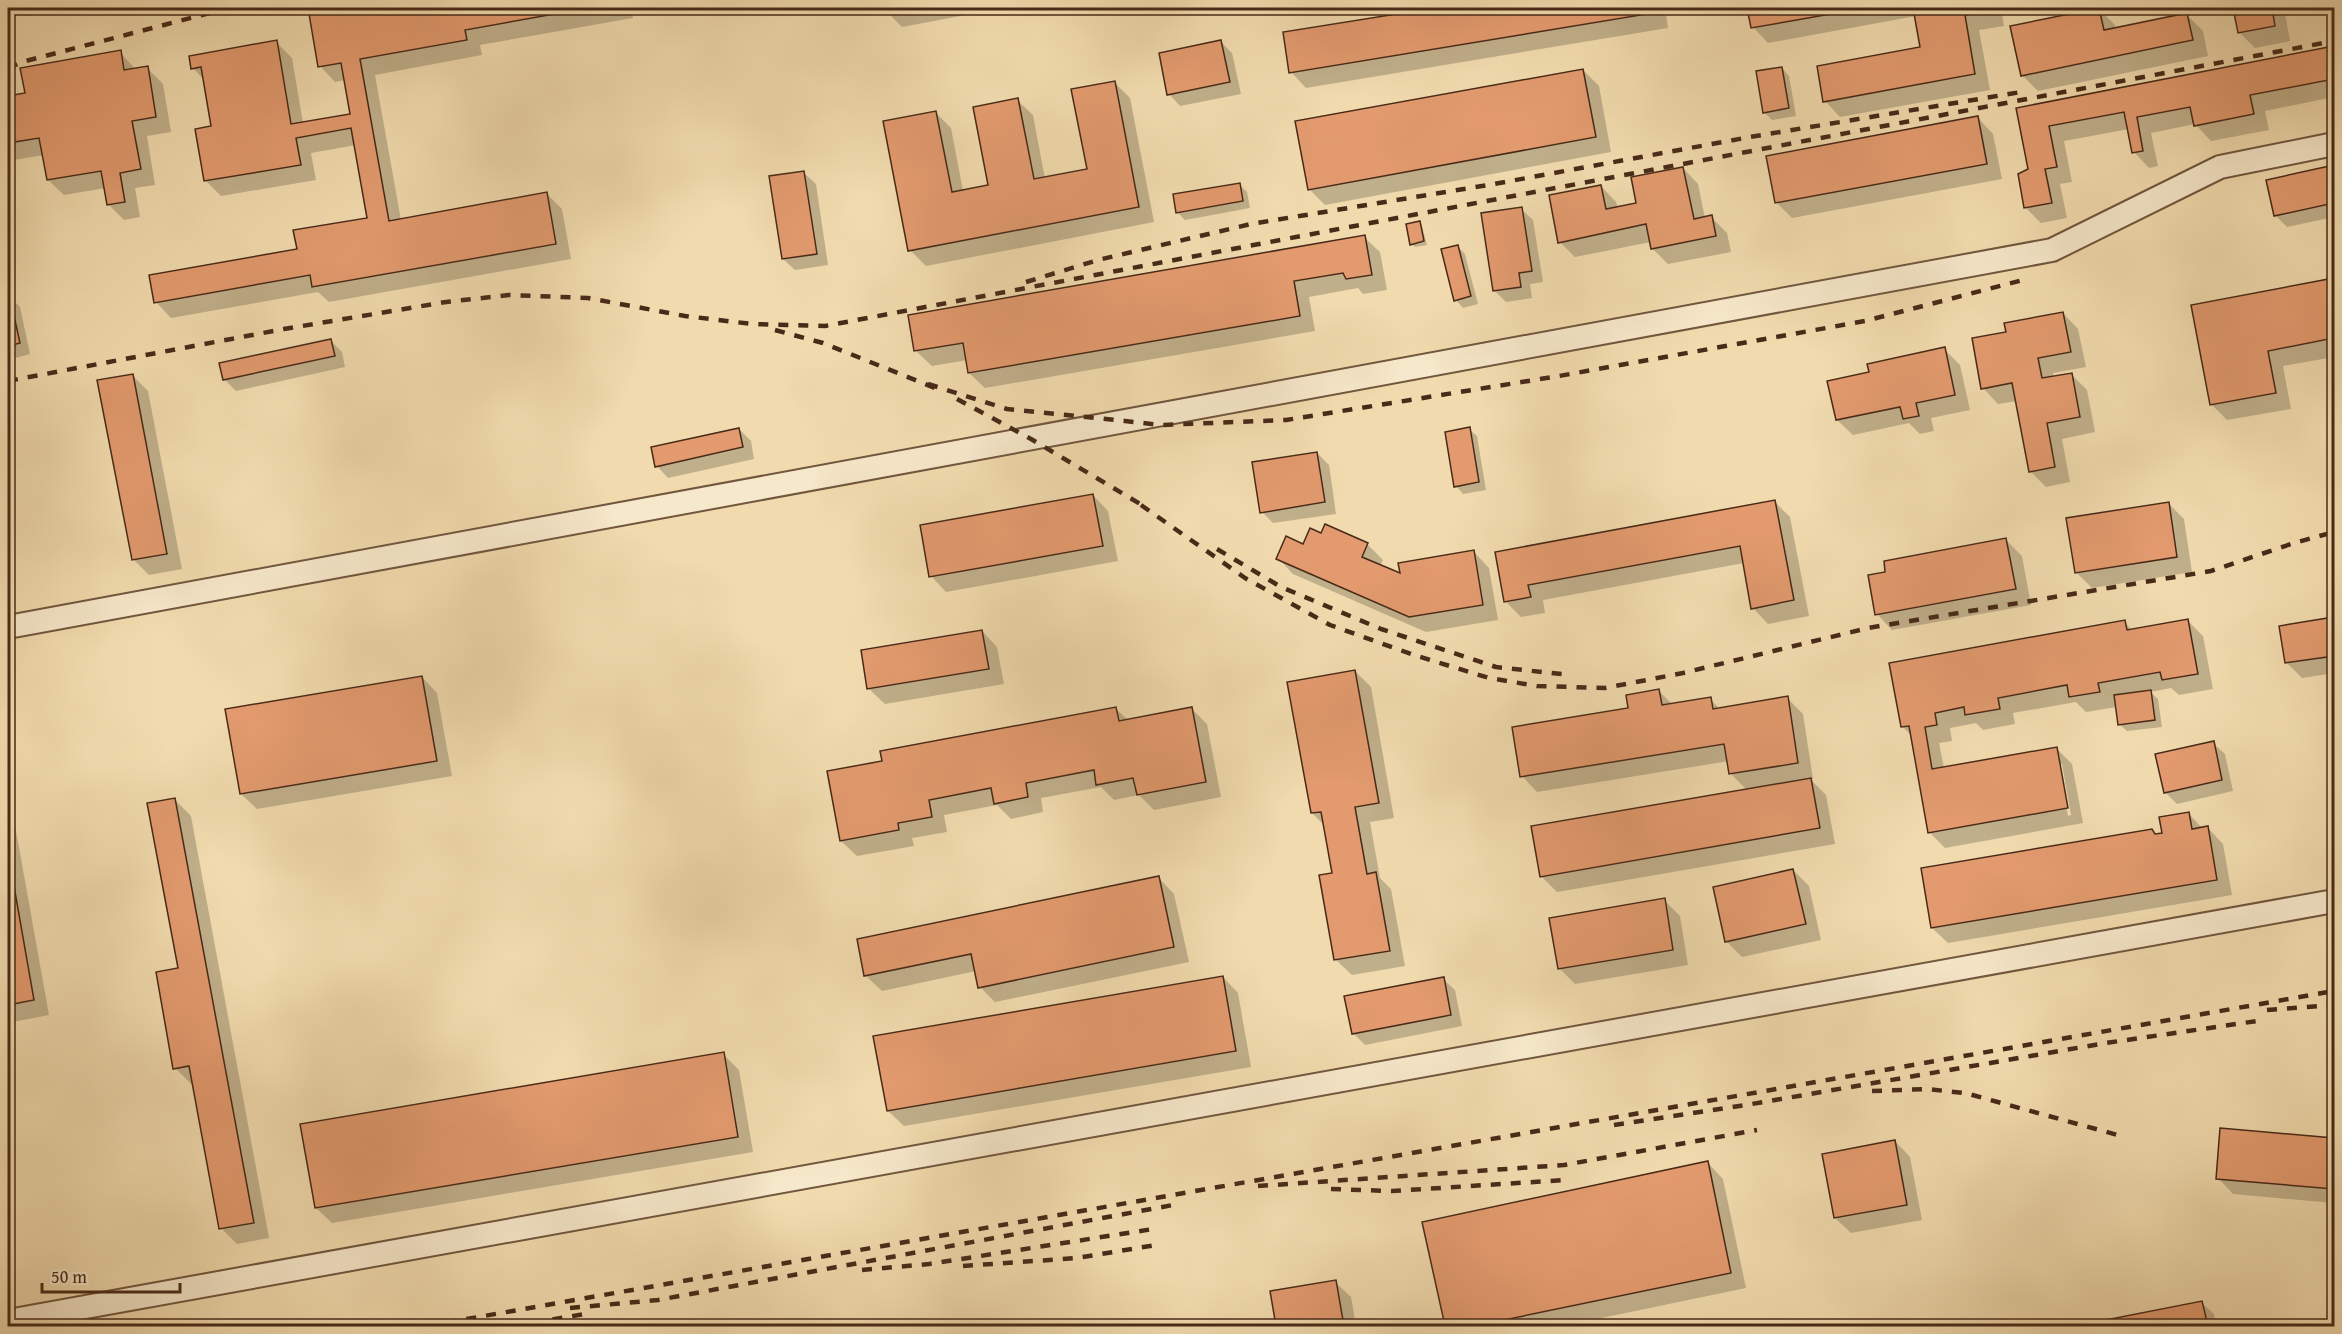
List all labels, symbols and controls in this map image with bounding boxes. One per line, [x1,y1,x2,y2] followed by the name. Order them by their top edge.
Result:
[42,1256,180,1294] scale bar
[51,1263,87,1290] text: 50 m

